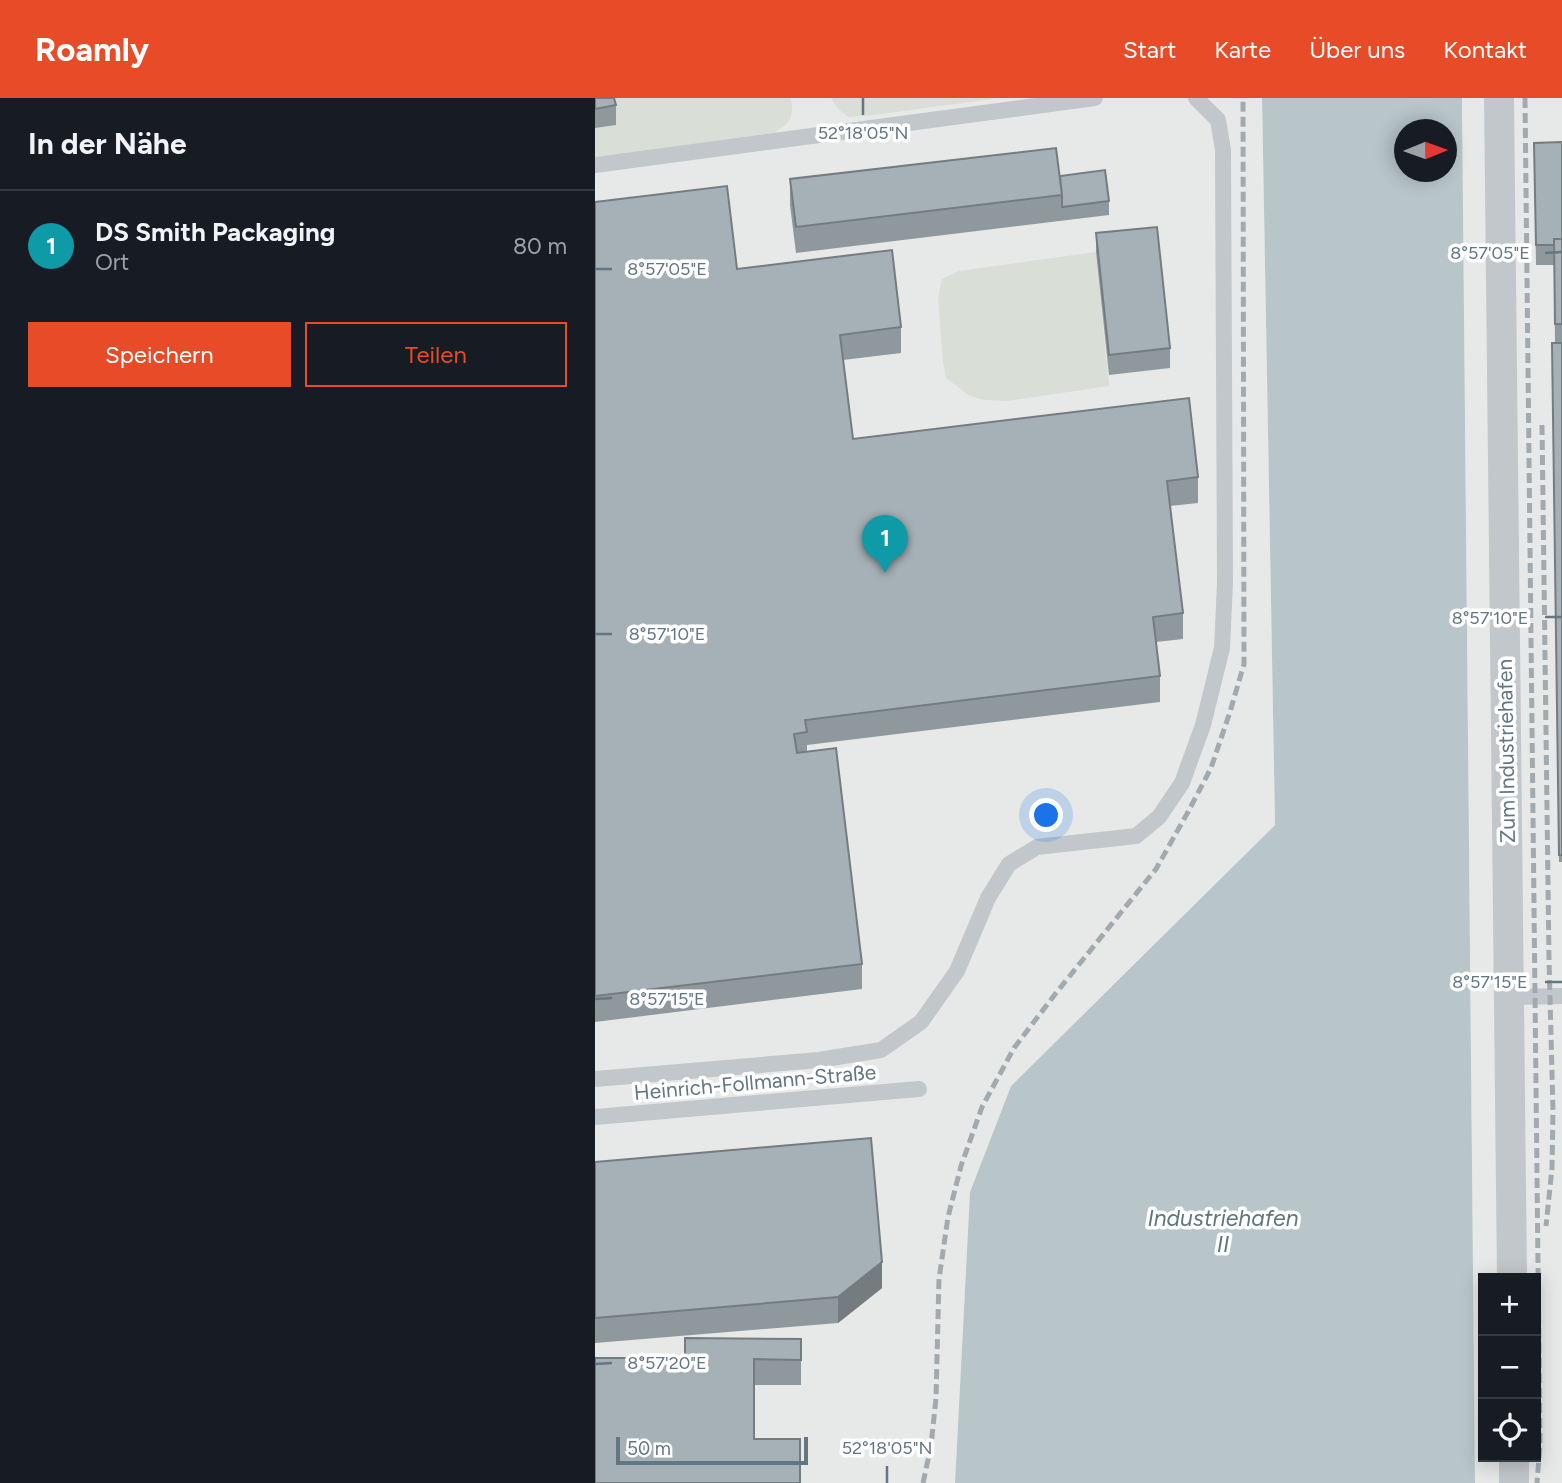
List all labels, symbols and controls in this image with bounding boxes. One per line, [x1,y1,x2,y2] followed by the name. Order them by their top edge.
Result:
[35,30,149,69] text: Roamly
[1123,35,1176,64] text: Start
[1214,35,1271,64] text: Karte
[1309,35,1405,64] text: Über uns
[1443,35,1527,64] text: Kontakt
[1394,119,1457,182] north arrow
[818,122,908,144] text: 52°18'05"N
[28,125,187,162] text: In der Nähe
[95,216,335,248] text: DS Smith Packaging
[46,232,56,260] text: 1
[513,232,567,260] text: 80 m
[1450,242,1530,264] text: 8°57'05"E
[95,248,129,276] text: Ort
[627,258,707,280] text: 8°57'05"E
[28,322,291,387] button: Speichern
[305,322,567,387] button: Teilen
[862,515,908,573] pin: 1
[1452,607,1528,629] text: 8°57'10"E
[629,623,705,645] text: 8°57'10"E
[1492,659,1520,843] street label: Zum Industriehafen
[1029,798,1063,832] your location
[1452,971,1528,993] text: 8°57'15"E
[629,988,705,1010] text: 8°57'15"E
[633,1059,877,1105] street label: Heinrich-Follmann-Straße
[1147,1204,1299,1258] water label: Industriehafen II
[1478,1273,1541,1462] map controls
[1478,1273,1541,1336] button: +
[1478,1336,1541,1399] button: −
[627,1352,707,1374] text: 8°57'20"E
[1478,1399,1541,1462] button: locate
[616,1434,809,1466] scale bar
[627,1437,671,1460] text: 50 m
[842,1437,932,1459] text: 52°18'05"N

